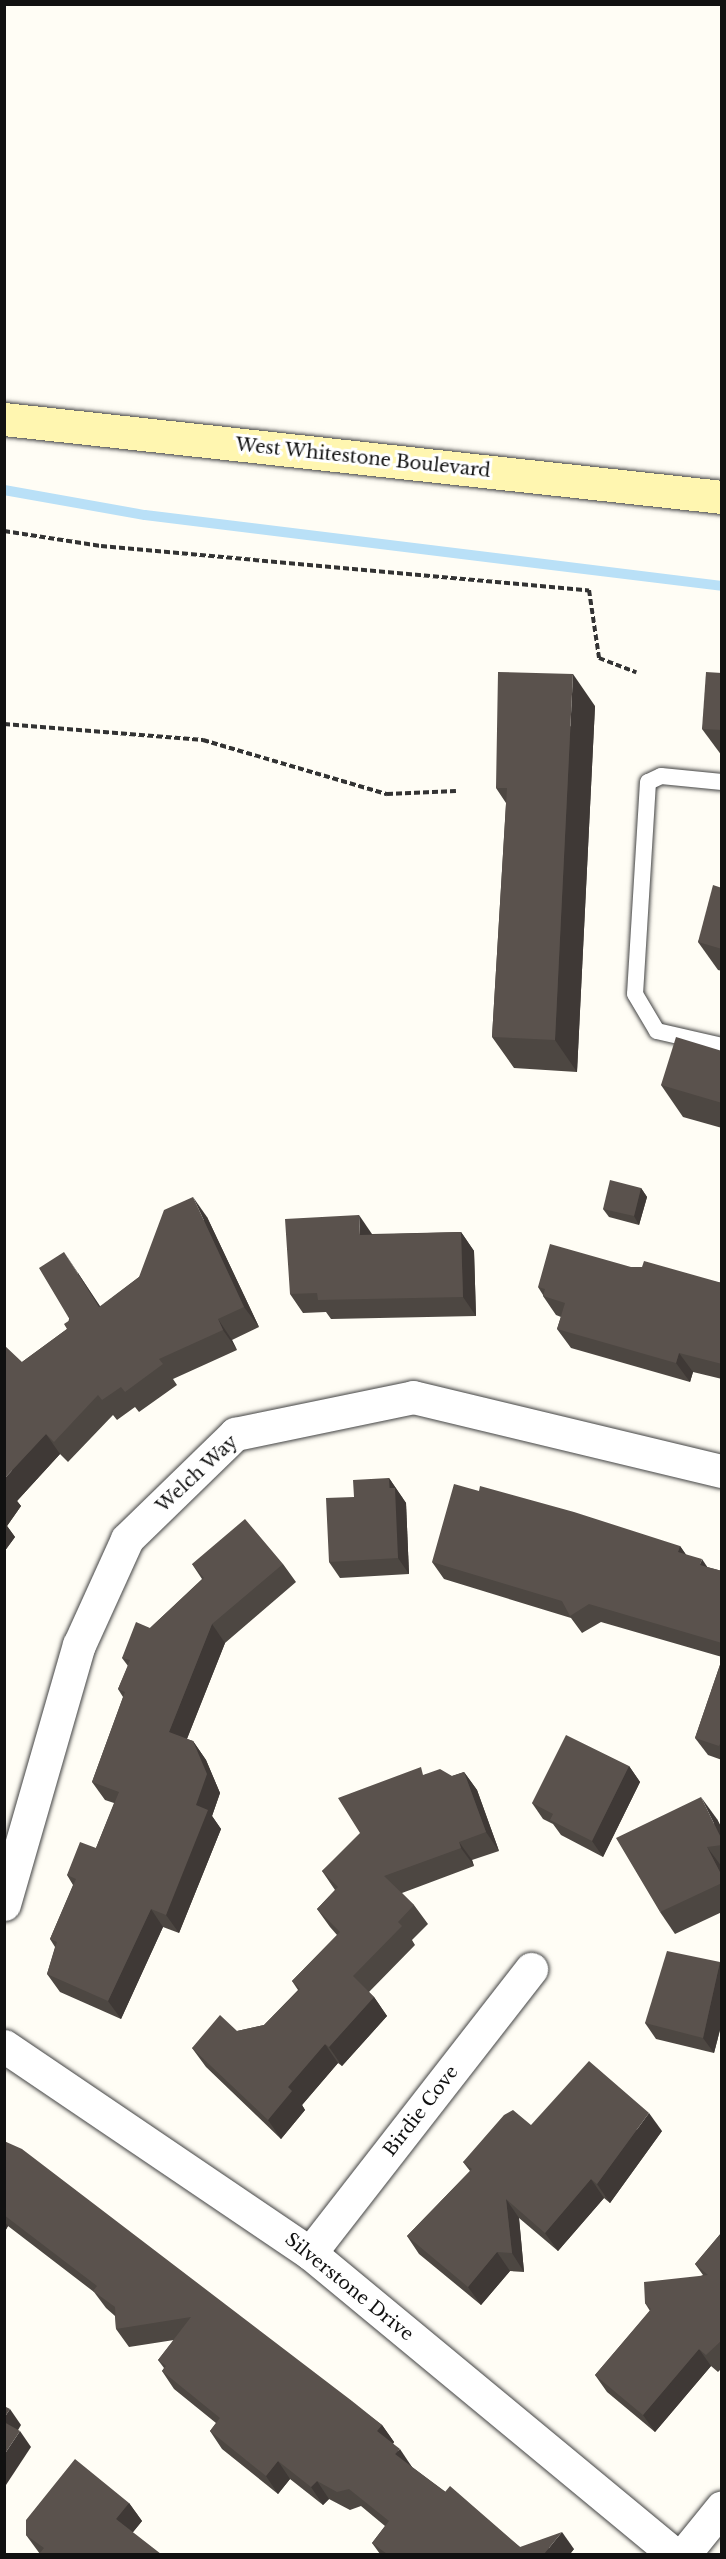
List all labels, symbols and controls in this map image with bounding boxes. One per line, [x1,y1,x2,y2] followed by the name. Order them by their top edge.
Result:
[234,434,492,482] street label: West Whitestone Boulevard
[152,1431,242,1517] street label: Welch Way
[379,2061,463,2161] street label: Birdie Cove
[280,2229,418,2345] street label: Silverstone Drive

